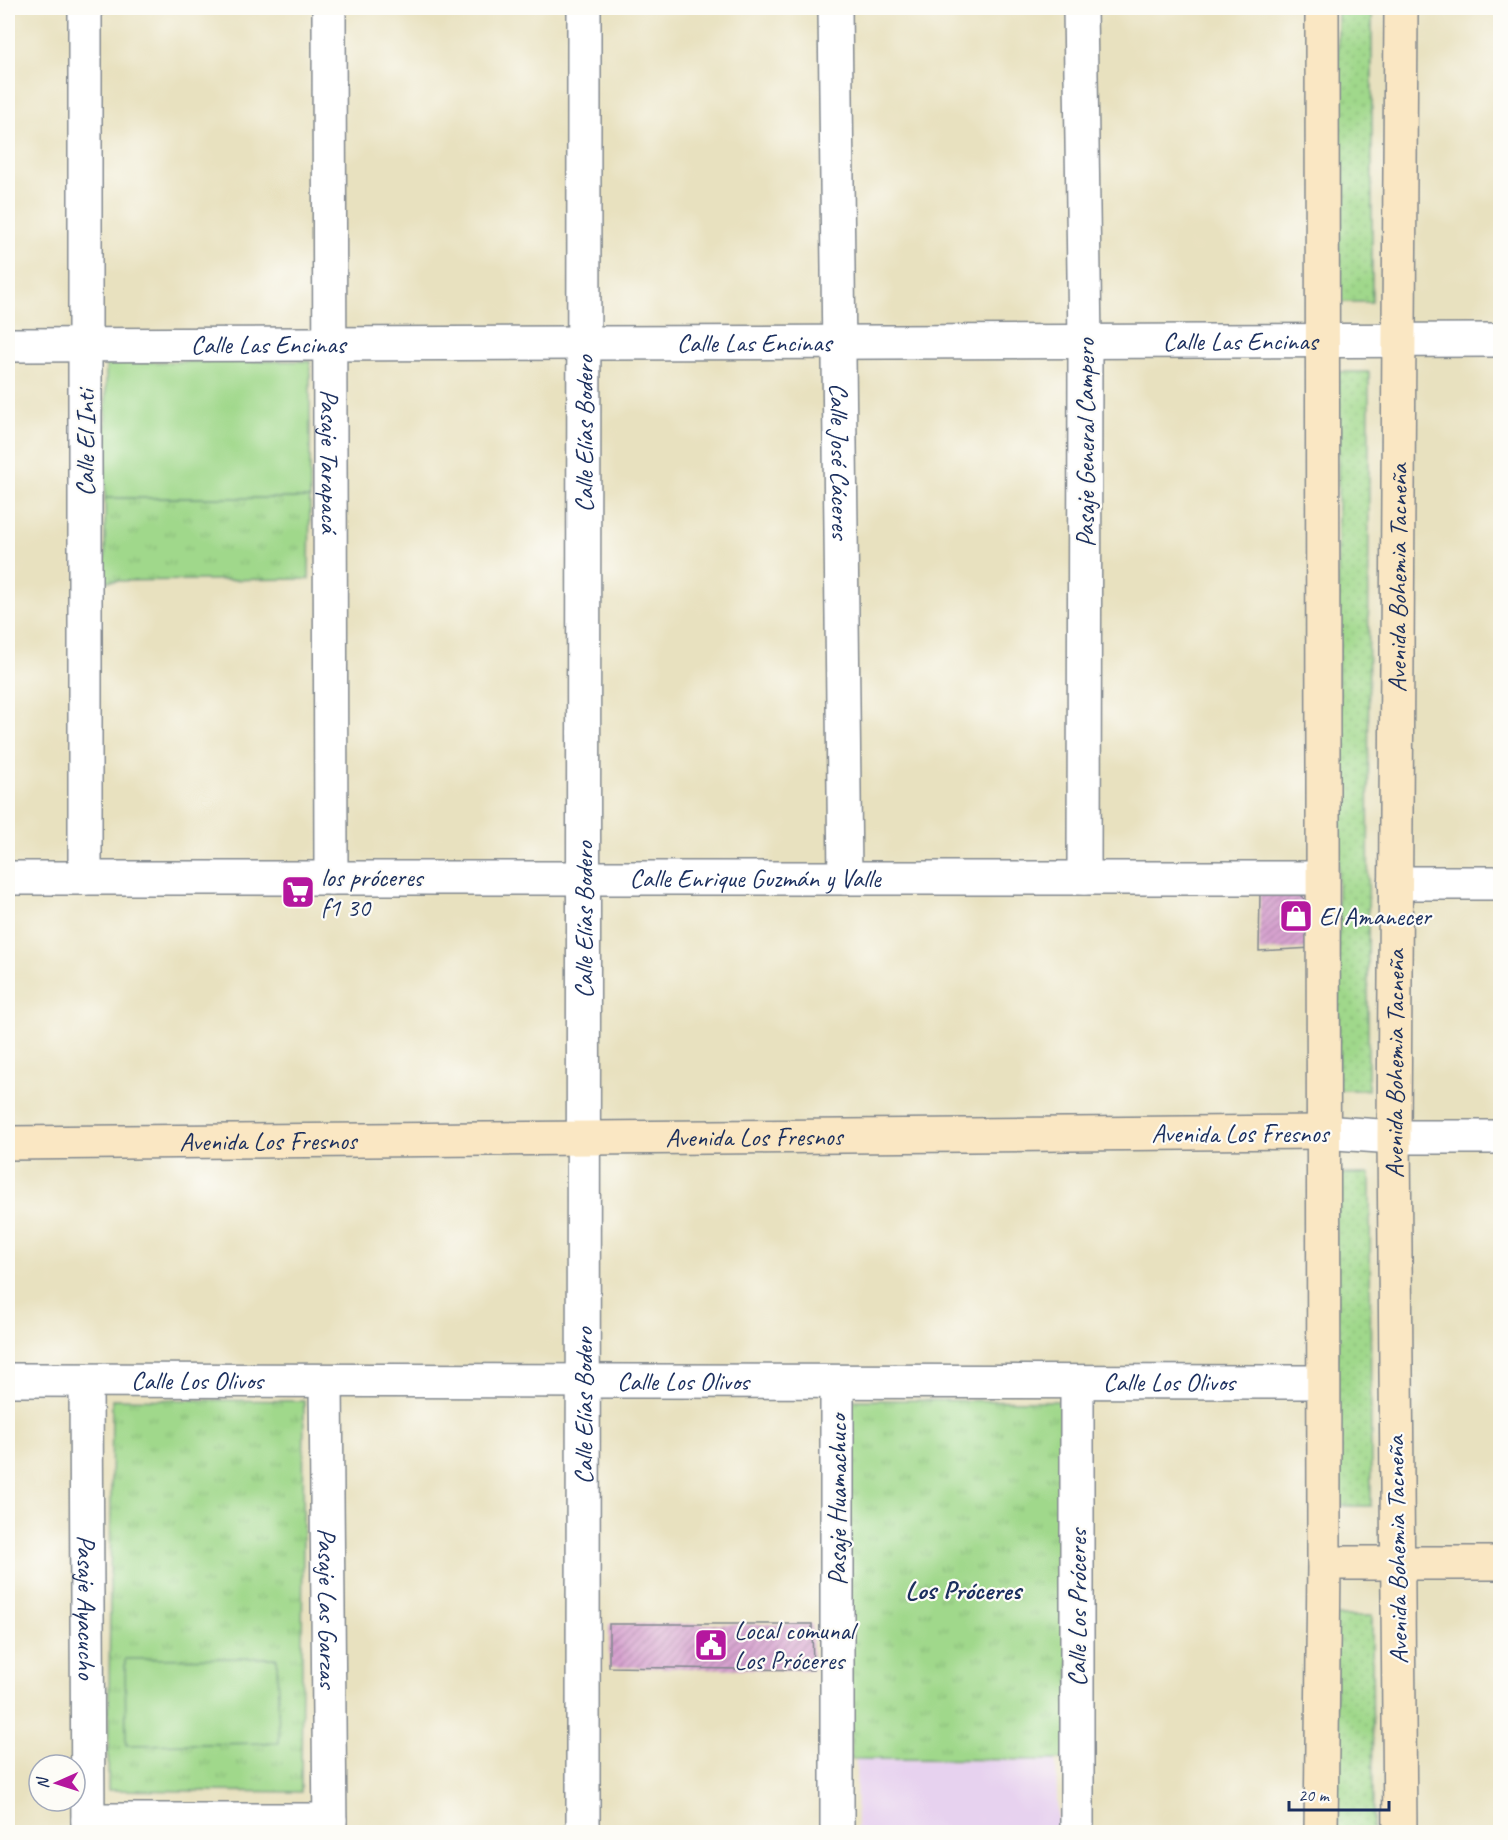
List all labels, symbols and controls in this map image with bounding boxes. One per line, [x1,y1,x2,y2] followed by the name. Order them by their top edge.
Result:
[1163,324,1319,358] street label: Calle Las Encinas
[677,326,833,359] street label: Calle Las Encinas
[191,327,347,361] street label: Calle Las Encinas
[1069,337,1102,547] street label: Pasaje General Campero
[567,354,600,512] street label: Calle Elías Bodero
[823,383,858,541] street label: Calle José Cáceres
[69,386,102,497] street label: Calle El Inti
[313,389,347,535] street label: Pasaje Tarapacá
[1380,462,1415,692] street label: Avenida Bohemia Tacneña
[567,840,600,998] street label: Calle Elías Bodero
[321,861,425,924] place label: los próceres f1 30
[630,862,882,895] street label: Calle Enrique Guzmán y Valle
[280,874,316,910] supermarket icon: los próceres f1 30
[1278,898,1314,934] shop icon: El Amanecer
[1319,900,1433,933] place label: El Amanecer
[1377,948,1412,1179] street label: Avenida Bohemia Tacneña
[1151,1117,1331,1150] street label: Avenida Los Fresnos
[665,1119,845,1154] street label: Avenida Los Fresnos
[179,1124,359,1158] street label: Avenida Los Fresnos
[567,1326,600,1484] street label: Calle Elías Bodero
[131,1364,265,1397] street label: Calle Los Olivos
[617,1364,751,1398] street label: Calle Los Olivos
[1103,1365,1237,1398] street label: Calle Los Olivos
[821,1412,854,1586] street label: Pasaje Huamachuco
[1378,1434,1415,1665] street label: Avenida Bohemia Tacneña
[1061,1527,1094,1687] street label: Calle Los Próceres
[311,1528,345,1690] street label: Pasaje Las Garzas
[70,1535,104,1681] street label: Pasaje Ayacucho
[905,1573,1023,1607] district label: Los Próceres
[734,1614,859,1677] place label: Local comunal Los Próceres
[693,1627,729,1663] public building icon: Local comunal Los Próceres
[27,1753,87,1813] north arrow
[1289,1774,1390,1812] scale bar
[33,1775,53,1789] text: N
[1298,1784,1331,1806] text: 20 m

